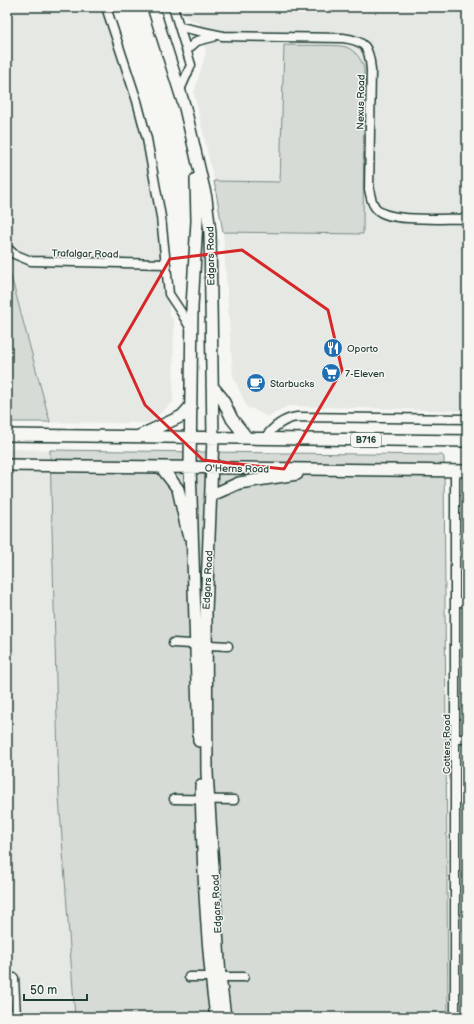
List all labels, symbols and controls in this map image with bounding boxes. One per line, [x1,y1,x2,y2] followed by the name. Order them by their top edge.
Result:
[355,74,367,130] street label: Nexus Road
[204,226,218,286] street label: Edgars Road
[51,247,119,261] street label: Trafalgar Road
[322,337,344,359] restaurant icon: Oporto
[347,343,379,355] place label: Oporto
[320,362,342,384] supermarket icon: 7-Eleven
[345,368,385,380] place label: 7-Eleven
[245,372,267,394] cafe icon: Starbucks
[270,378,314,390] place label: Starbucks
[351,433,381,447] road number: B716
[205,462,269,476] street label: O'Herns Road
[200,550,216,610] street label: Edgars Road
[441,714,453,774] street label: Cotters Road
[209,874,225,934] street label: Edgars Road
[24,976,87,1002] scale bar
[30,983,57,998] text: 50 m

